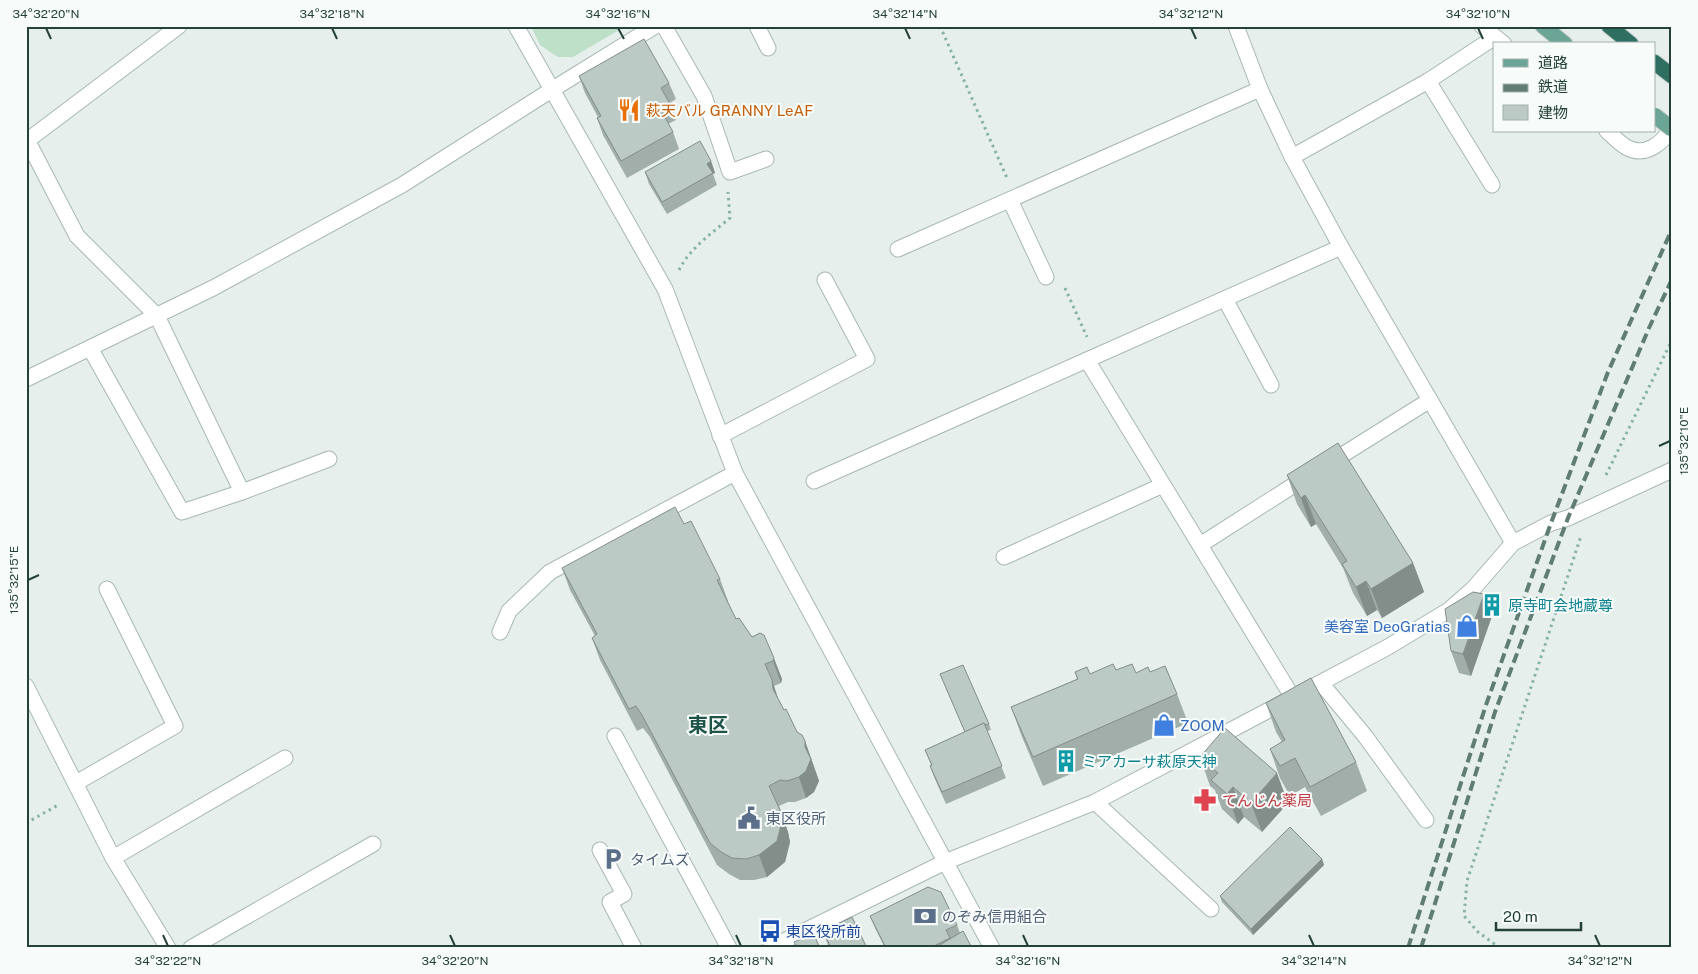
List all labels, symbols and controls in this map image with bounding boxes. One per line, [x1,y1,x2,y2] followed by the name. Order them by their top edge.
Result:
[13,7,79,21] text: 34°32'20"N
[299,7,365,21] text: 34°32'18"N
[586,7,650,21] text: 34°32'16"N
[873,7,937,21] text: 34°32'14"N
[1159,7,1223,21] text: 34°32'12"N
[1446,7,1510,21] text: 34°32'10"N
[1493,42,1656,132] legend
[1538,54,1568,71] text: 道路
[1538,78,1568,95] text: 鉄道
[616,97,642,123] restaurant icon: 萩天バル GRANNY LeAF
[646,102,813,119] place label: 萩天バル GRANNY LeAF
[1538,104,1568,121] text: 建物
[1677,407,1691,475] text: 135°32'10"E
[7,546,21,614] text: 135°32'15"E
[1479,592,1505,618] building icon: 原寺町会地蔵尊
[1508,597,1613,614] place label: 原寺町会地蔵尊
[1454,613,1480,639] shop icon: 美容室 DeoGratias
[1324,618,1450,635] place label: 美容室 DeoGratias
[1151,712,1177,738] shop icon: ZOOM
[688,713,728,737] district label: 東区
[1180,717,1225,734] place label: ZOOM
[1053,748,1079,774] building icon: ミアカーサ萩原天神
[1082,753,1217,770] place label: ミアカーサ萩原天神
[1192,787,1218,813] pharmacy icon: てんじん薬局
[1222,792,1312,809] place label: てんじん薬局
[736,805,762,831] public building icon: 東区役所
[766,810,826,827] place label: 東区役所
[600,846,626,872] parking icon: タイムズ
[630,851,690,868] place label: タイムズ
[1496,899,1580,931] scale bar
[912,903,938,929] bank icon: のぞみ信用組合
[942,908,1047,925] place label: のぞみ信用組合
[1503,908,1538,925] text: 20 m
[757,918,783,944] bus stop icon: 東区役所前
[786,923,861,940] place label: 東区役所前
[135,954,201,968] text: 34°32'22"N
[422,954,488,968] text: 34°32'20"N
[708,954,774,968] text: 34°32'18"N
[996,954,1060,968] text: 34°32'16"N
[1282,954,1346,968] text: 34°32'14"N
[1568,954,1632,968] text: 34°32'12"N

